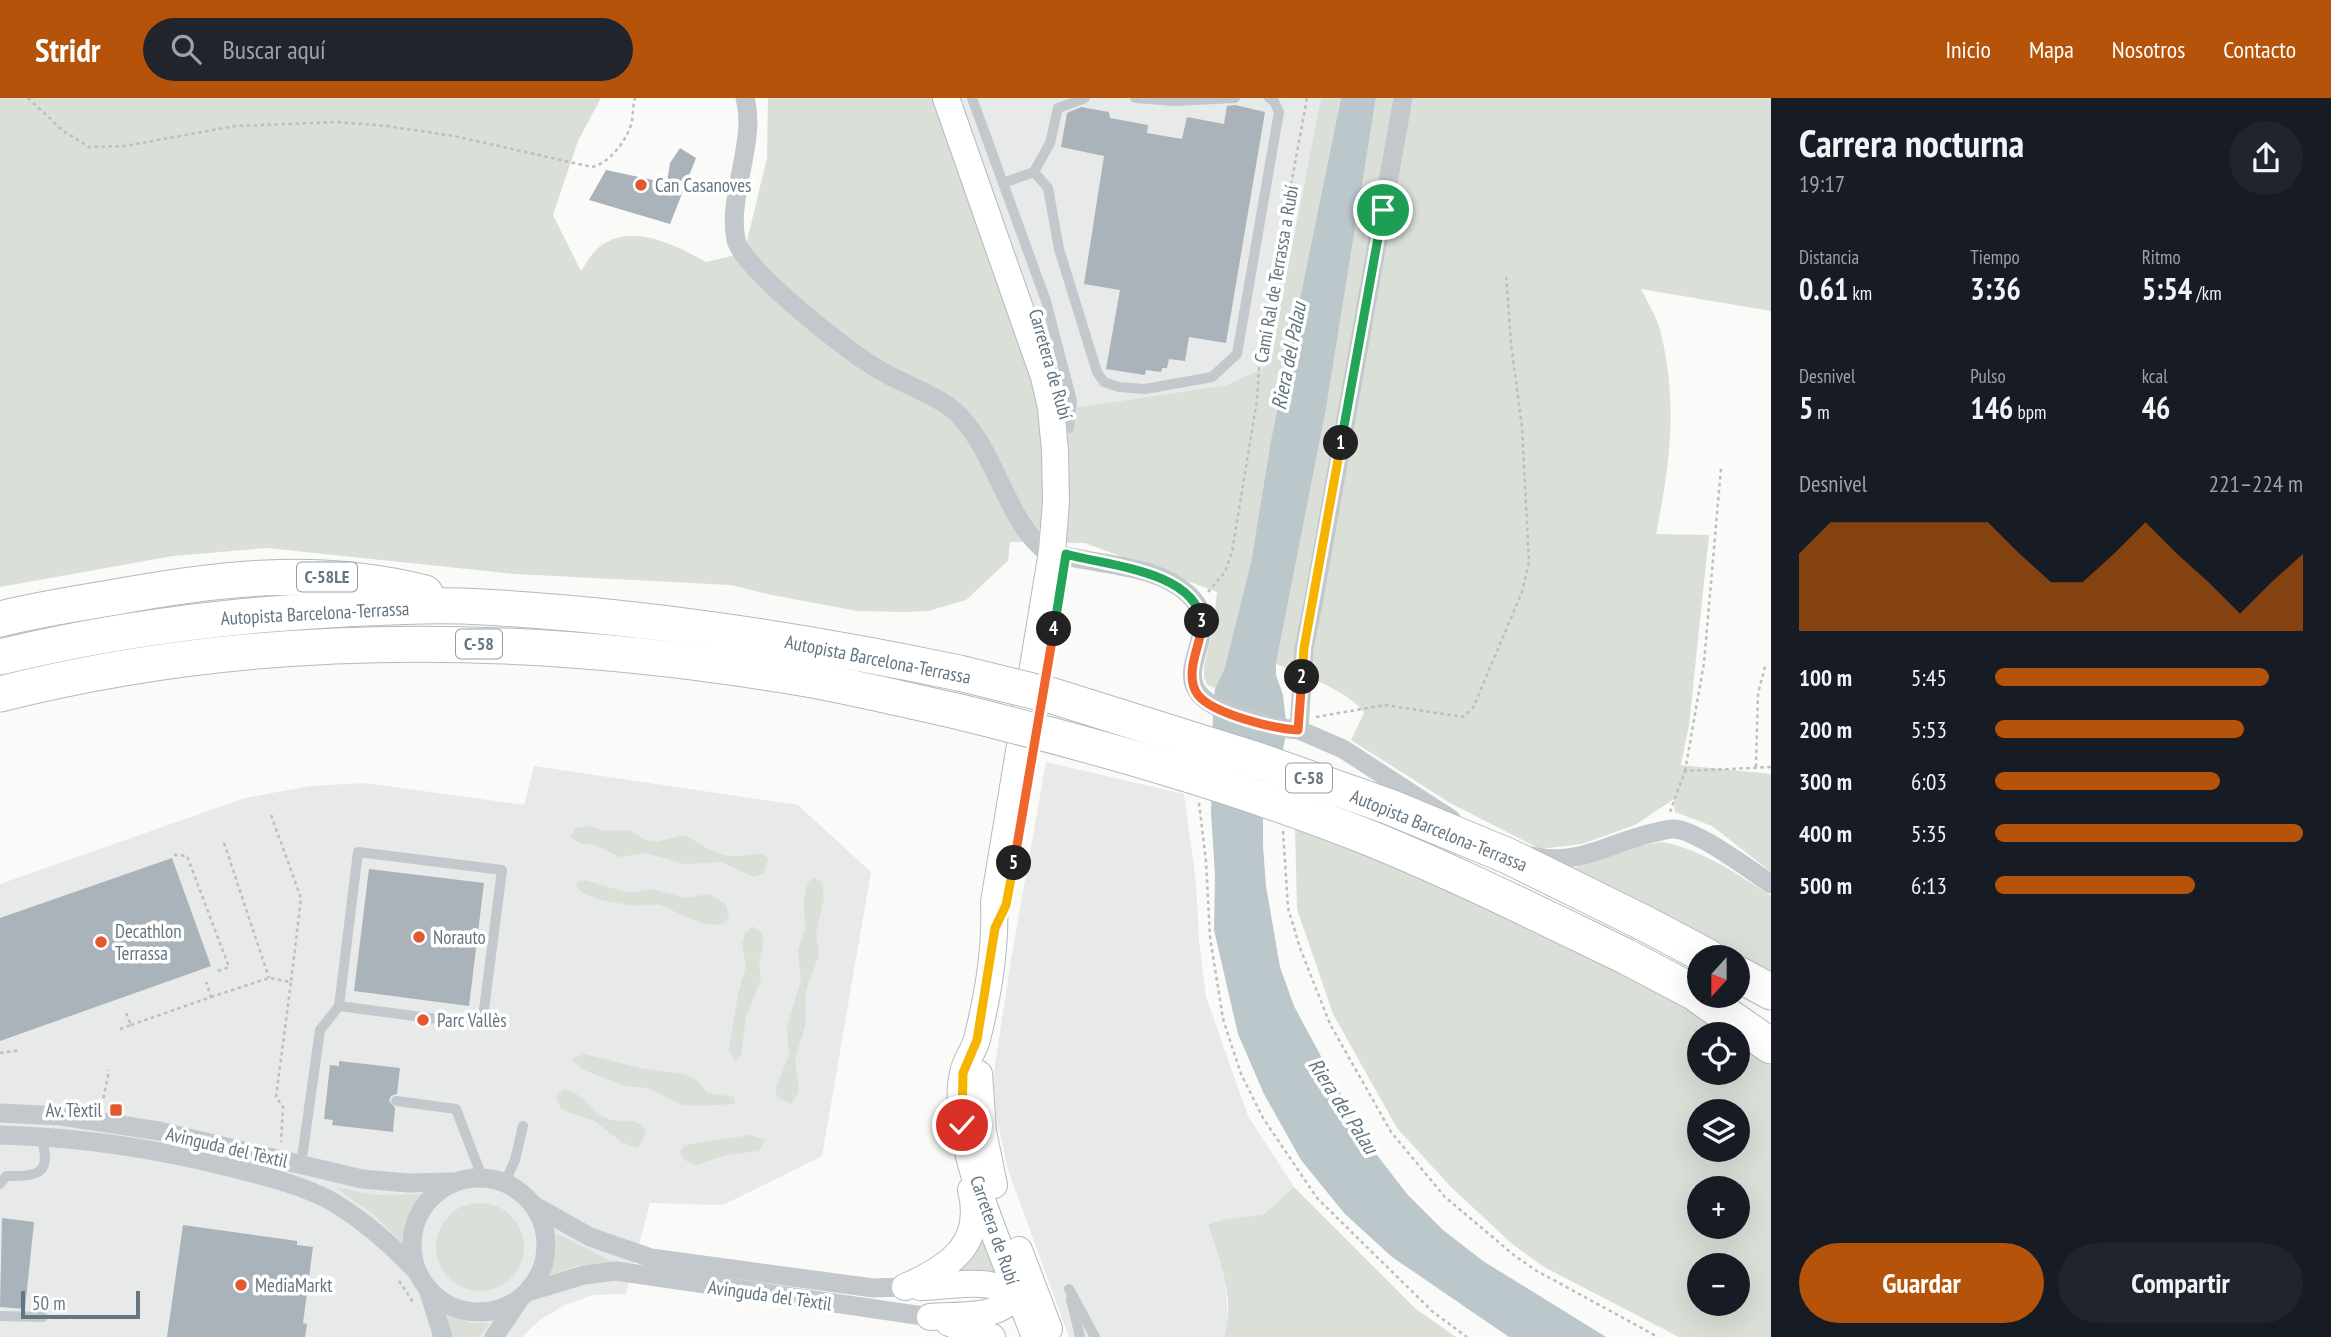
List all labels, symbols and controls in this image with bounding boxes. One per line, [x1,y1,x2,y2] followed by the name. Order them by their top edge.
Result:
[143,18,633,81] search box
[35,28,101,71] text: Stridr
[167,30,205,68] icon: search
[223,33,326,66] text: Buscar aquí
[1945,34,1991,65] text: Inicio
[2029,34,2074,65] text: Mapa
[2112,34,2185,65] text: Nosotros
[2223,34,2296,65] text: Contacto
[1799,118,2024,167] text: Carrera nocturna
[2229,121,2303,195] button: share
[1799,169,1845,198] text: 19:17
[655,173,752,197] place label: Can Casanoves
[633,177,649,193] marker: Can Casanoves
[1353,180,1413,240] pin
[1249,183,1303,365] street label: Camí Ral de Terrassa a Rubí
[1364,191,1402,229] icon: arrive
[1799,245,1859,269] text: Distancia
[1970,245,2020,269] text: Tiempo
[2142,245,2181,269] text: Ritmo
[1799,269,1848,308] text: 0.61
[1970,269,2021,308] text: 3:36
[2142,269,2192,308] text: 5:54
[1848,281,1872,305] text: km
[2192,281,2222,305] text: /km
[1265,298,1312,412] water label: Riera del Palau
[1024,306,1078,422] street label: Carretera de Rubí
[1799,364,1855,388] text: Desnivel
[1970,364,2006,388] text: Pulso
[2142,364,2168,388] text: kcal
[1799,388,1813,427] text: 5
[1970,388,2013,427] text: 146
[2142,388,2170,427] text: 46
[1813,400,1830,424] text: m
[2013,400,2046,424] text: bpm
[1324,426,1358,460] pin: 1
[1336,430,1345,454] text: 1
[1799,469,1867,498] text: Desnivel
[2209,469,2303,498] text: 221–224 m
[297,562,357,592] road number: C-58LE
[220,596,410,630] street label: Autopista Barcelona-Terrassa
[1184,603,1220,638] pin: 3
[1197,608,1206,632] text: 3
[1036,612,1072,646] pin: 4
[1049,616,1058,640] text: 4
[783,629,973,689] street label: Autopista Barcelona-Terrassa
[456,630,502,658] road number: C-58
[1284,660,1320,694] pin: 2
[1799,663,1852,692] text: 100 m
[1911,663,1947,692] text: 5:45
[1297,664,1306,688] text: 2
[1799,715,1852,744] text: 200 m
[1911,715,1947,744] text: 5:53
[1286,764,1332,792] road number: C-58
[1799,767,1852,796] text: 300 m
[1911,767,1947,796] text: 6:03
[1347,784,1531,876] street label: Autopista Barcelona-Terrassa
[1799,819,1852,848] text: 400 m
[1911,819,1947,848] text: 5:35
[996,846,1032,880] pin: 5
[1009,850,1018,874] text: 5
[1799,871,1852,900] text: 500 m
[1911,871,1947,900] text: 6:13
[115,919,182,965] place label: Decathlon Terrassa
[433,925,486,949] place label: Norauto
[411,929,427,945] marker: Norauto
[93,934,109,950] marker: Decathlon Terrassa
[1687,945,1750,1008] north arrow
[1687,945,1750,1316] map controls
[437,1008,507,1032] place label: Parc Vallès
[415,1012,431,1028] marker: Parc Vallès
[1687,1022,1750,1085] button: locate
[1302,1053,1385,1160] water label: Riera del Palau
[932,1095,992,1155] pin
[46,1098,103,1122] place label: Av. Tèxtil
[1687,1099,1750,1162] button: layers
[108,1102,124,1118] marker: Av. Tèxtil
[943,1106,981,1144] icon: check
[164,1121,291,1173] street label: Avinguda del Tèxtil
[965,1172,1025,1288] street label: Carretera de Rubí
[1687,1176,1750,1239] button: +
[1799,1243,2044,1323] button: Guardar
[2058,1243,2303,1323] button: Compartir
[1687,1253,1750,1316] button: −
[255,1273,333,1297] place label: MediaMarkt
[707,1274,834,1316] street label: Avinguda del Tèxtil
[233,1277,249,1293] marker: MediaMarkt
[21,1288,140,1320] scale bar
[32,1291,66,1315] text: 50 m

